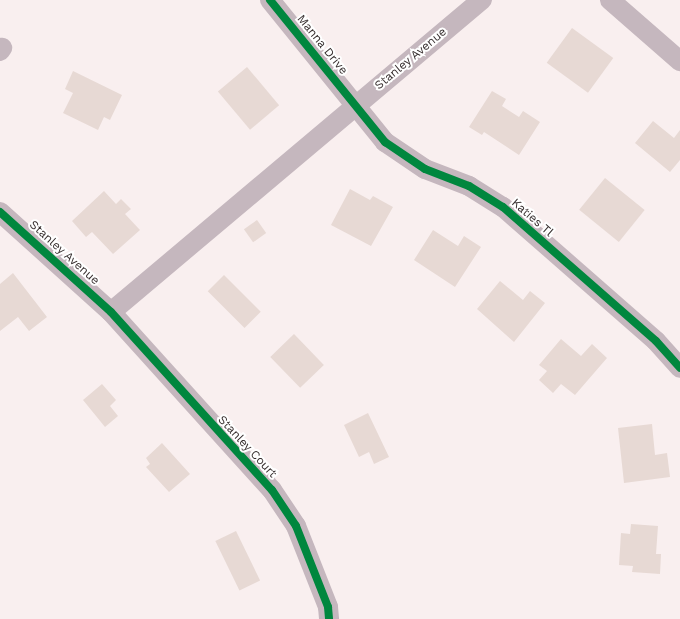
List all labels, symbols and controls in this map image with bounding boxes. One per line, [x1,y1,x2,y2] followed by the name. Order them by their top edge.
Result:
[294,12,350,78] street label: Manna Drive
[372,25,450,93] street label: Stanley Avenue
[508,196,556,240] street label: Katies Tl
[26,218,102,288] street label: Stanley Avenue
[214,413,280,481] street label: Stanley Court

